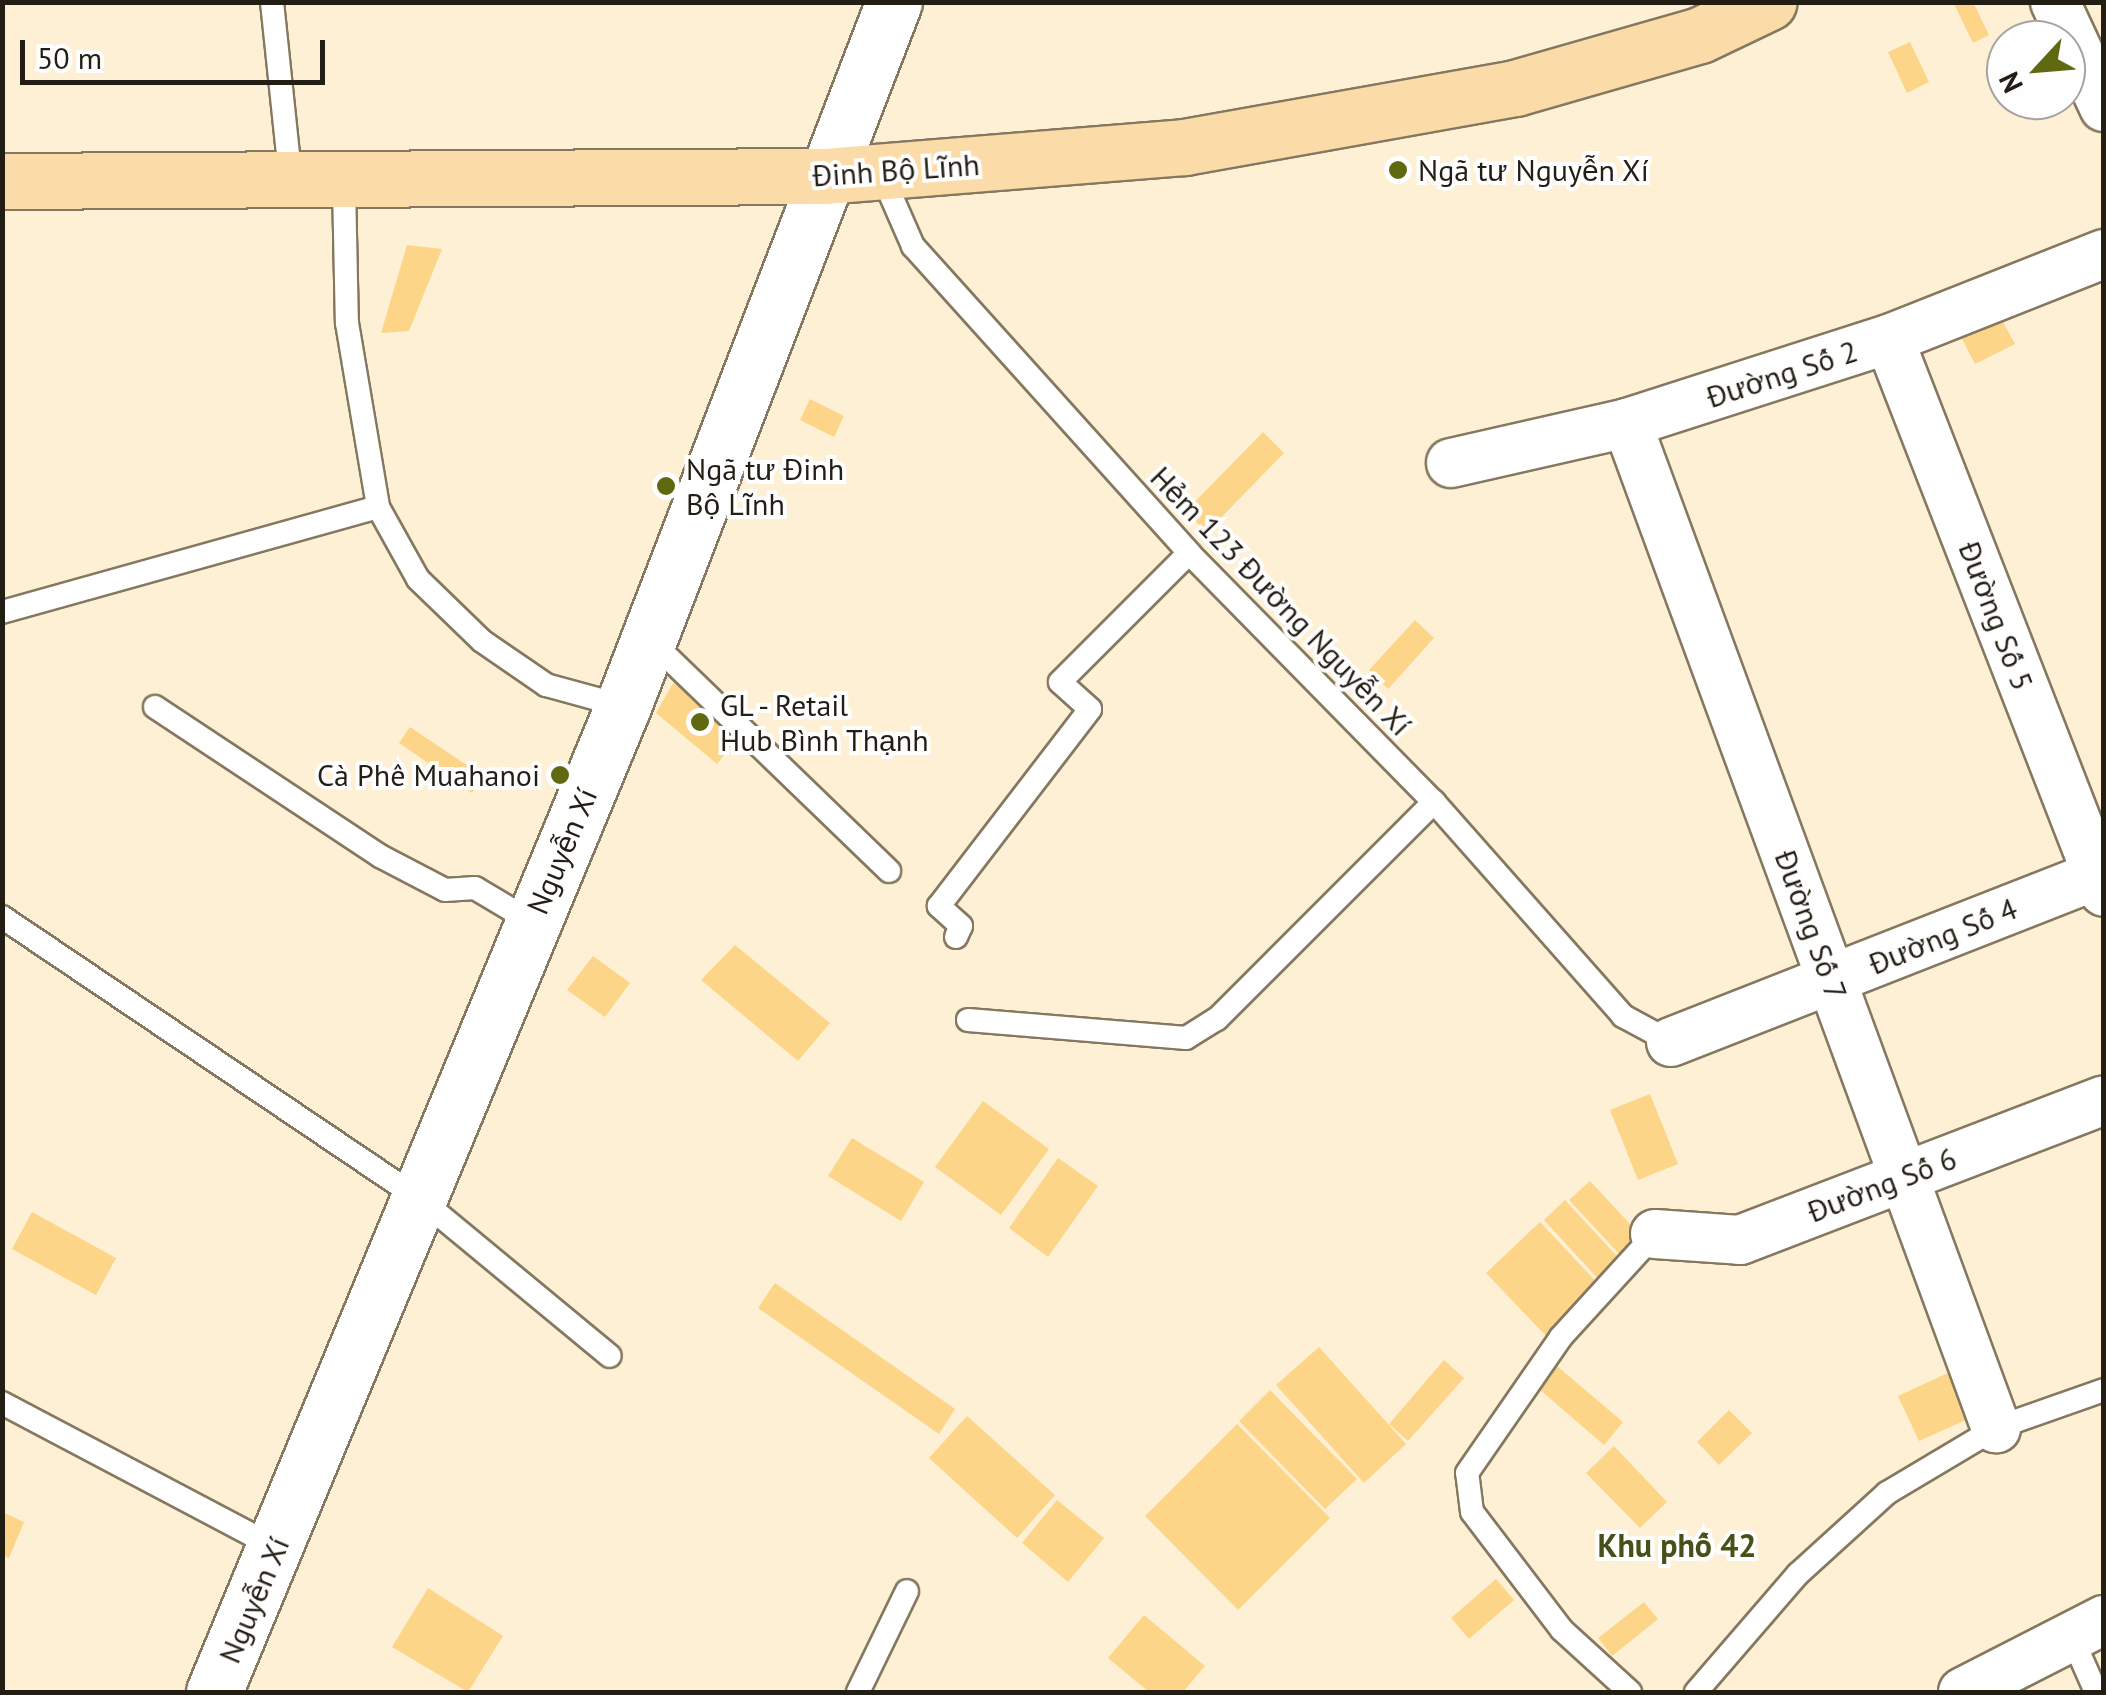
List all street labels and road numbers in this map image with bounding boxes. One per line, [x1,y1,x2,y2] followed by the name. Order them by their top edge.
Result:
[811,146,981,194] street label: Đinh Bộ Lĩnh
[1702,333,1862,415] street label: Đường Số 2
[1143,459,1419,743] street label: Hẻm 123 Đường Nguyễn Xí
[1951,537,2041,695] street label: Đường Số 5
[519,782,605,920] street label: Nguyễn Xí
[1767,845,1855,1005] street label: Đường Số 7
[1864,890,2022,982] street label: Đường Số 4
[1803,1140,1961,1230] street label: Đường Số 6
[211,1531,297,1669] street label: Nguyễn Xí

